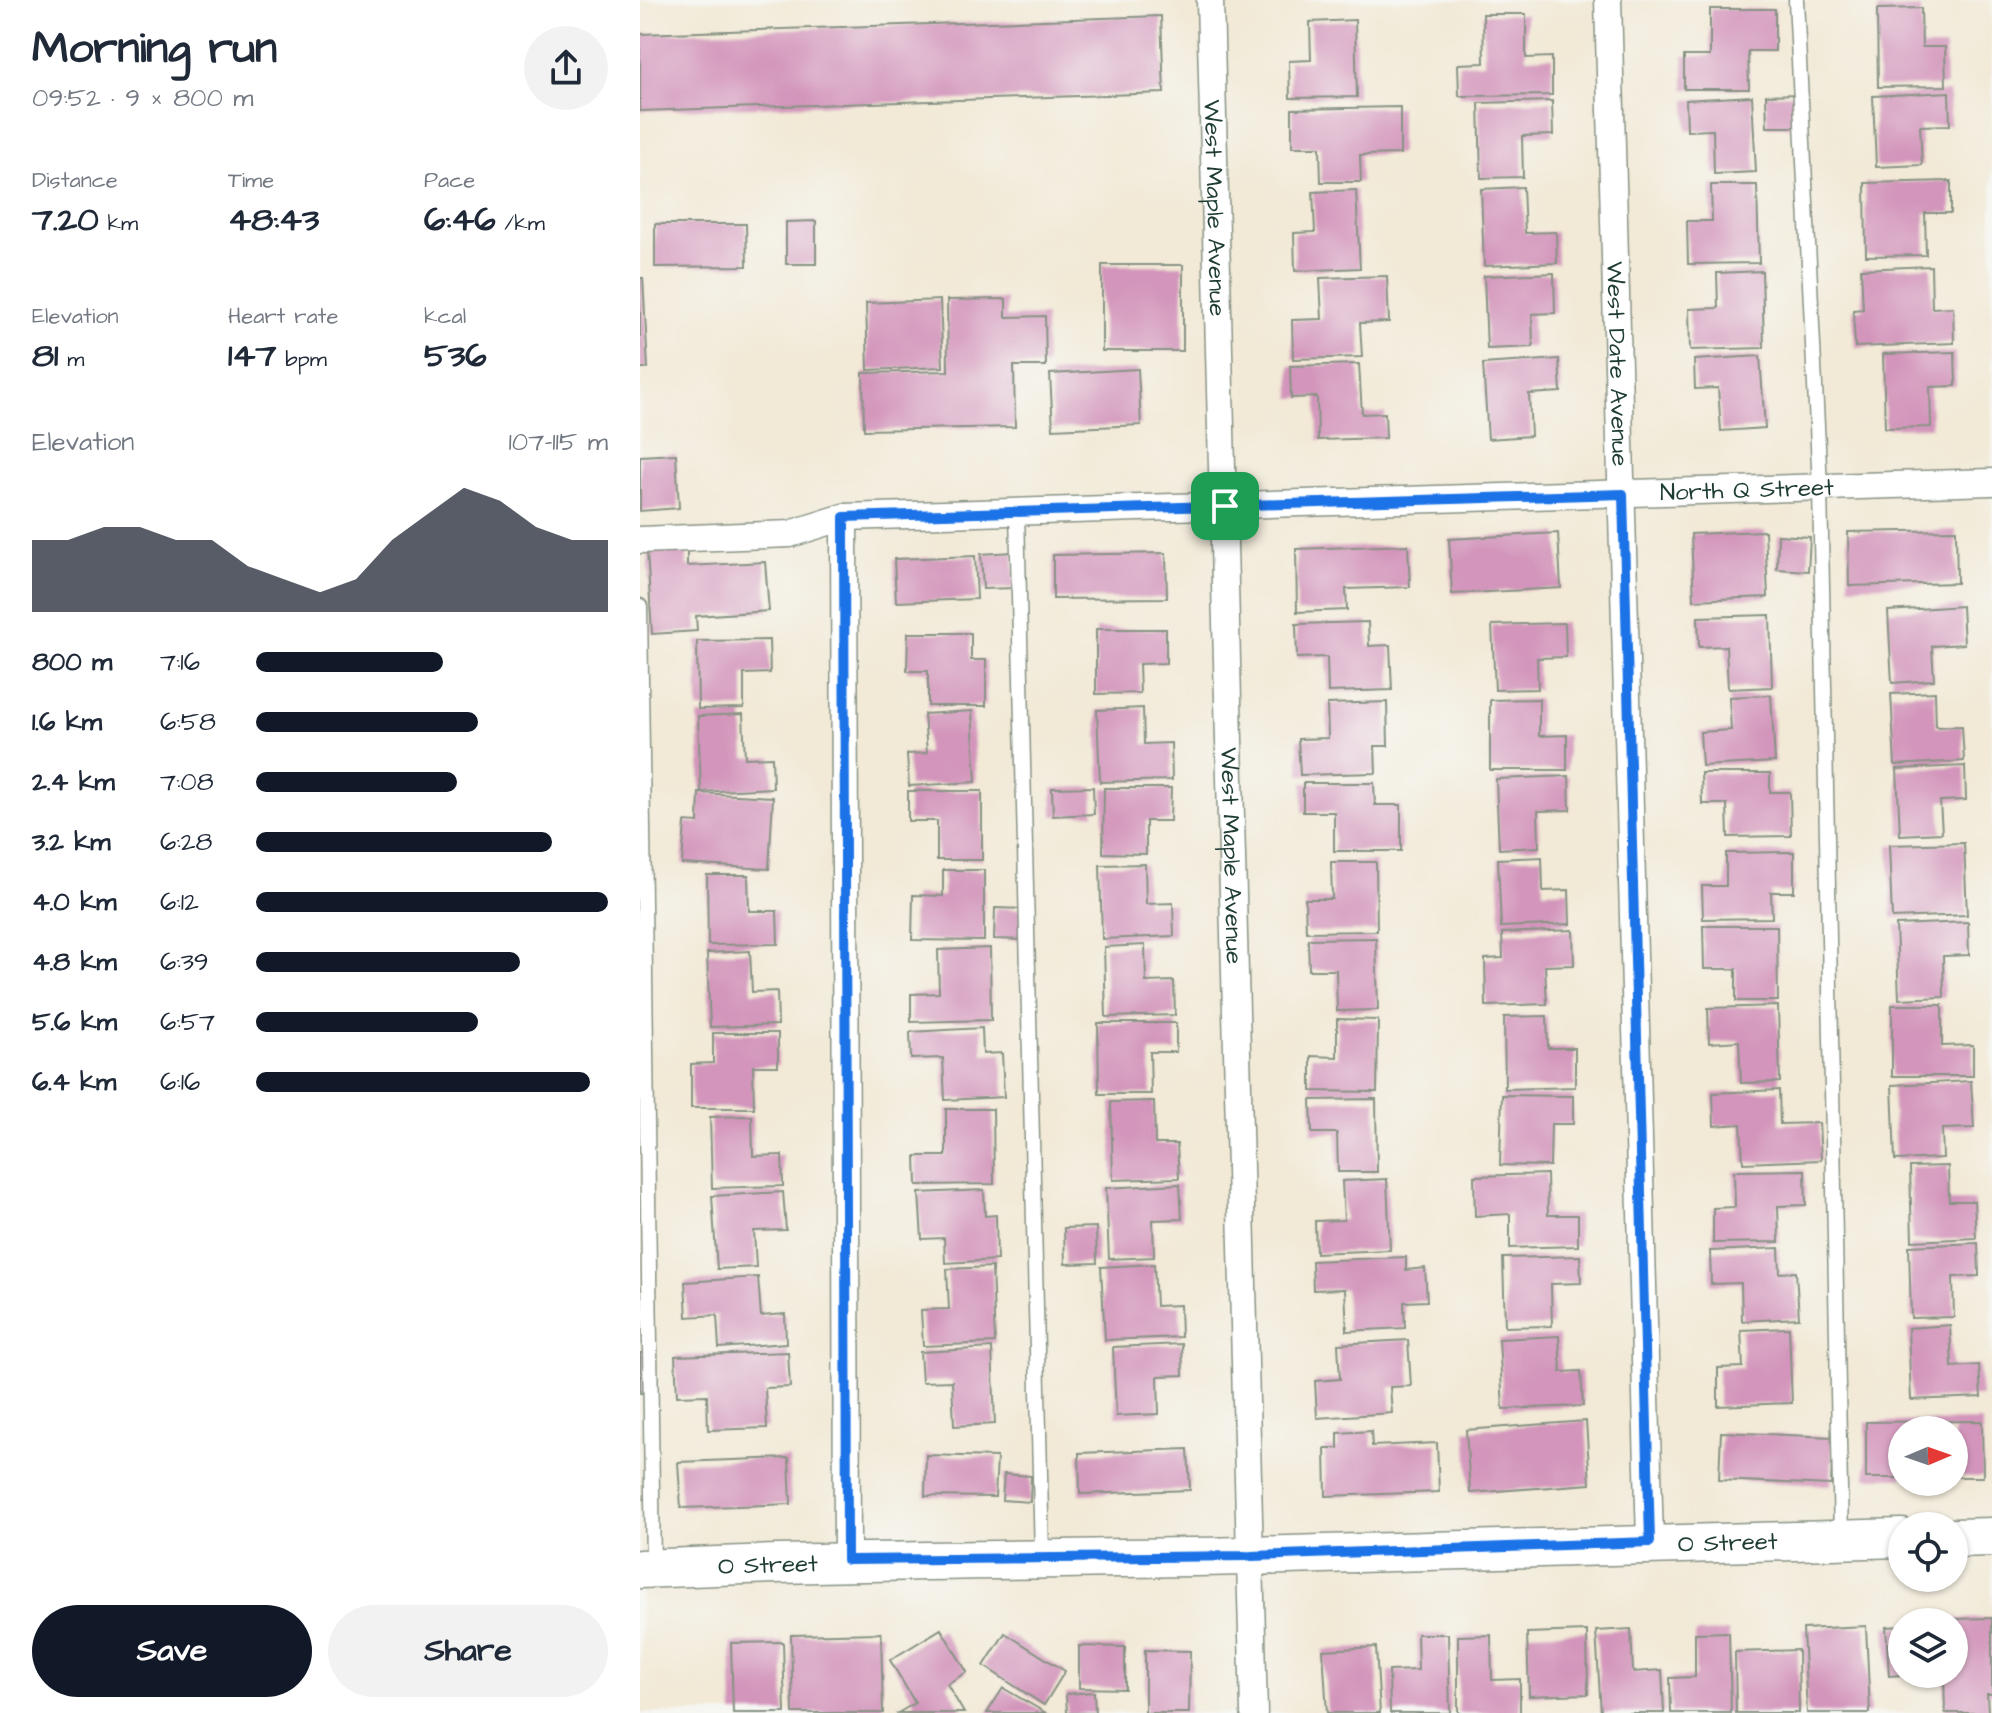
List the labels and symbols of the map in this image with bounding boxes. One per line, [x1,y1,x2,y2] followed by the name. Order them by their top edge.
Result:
[1195,99,1234,317] street label: West Maple Avenue
[1597,261,1637,467] street label: West Date Avenue
[1660,471,1835,510] street label: North Q Street
[1191,472,1259,540] pin
[1211,747,1251,965] street label: West Maple Avenue
[1888,1416,1968,1496] north arrow
[1677,1525,1778,1562] street label: O Street
[718,1547,819,1584] street label: O Street

